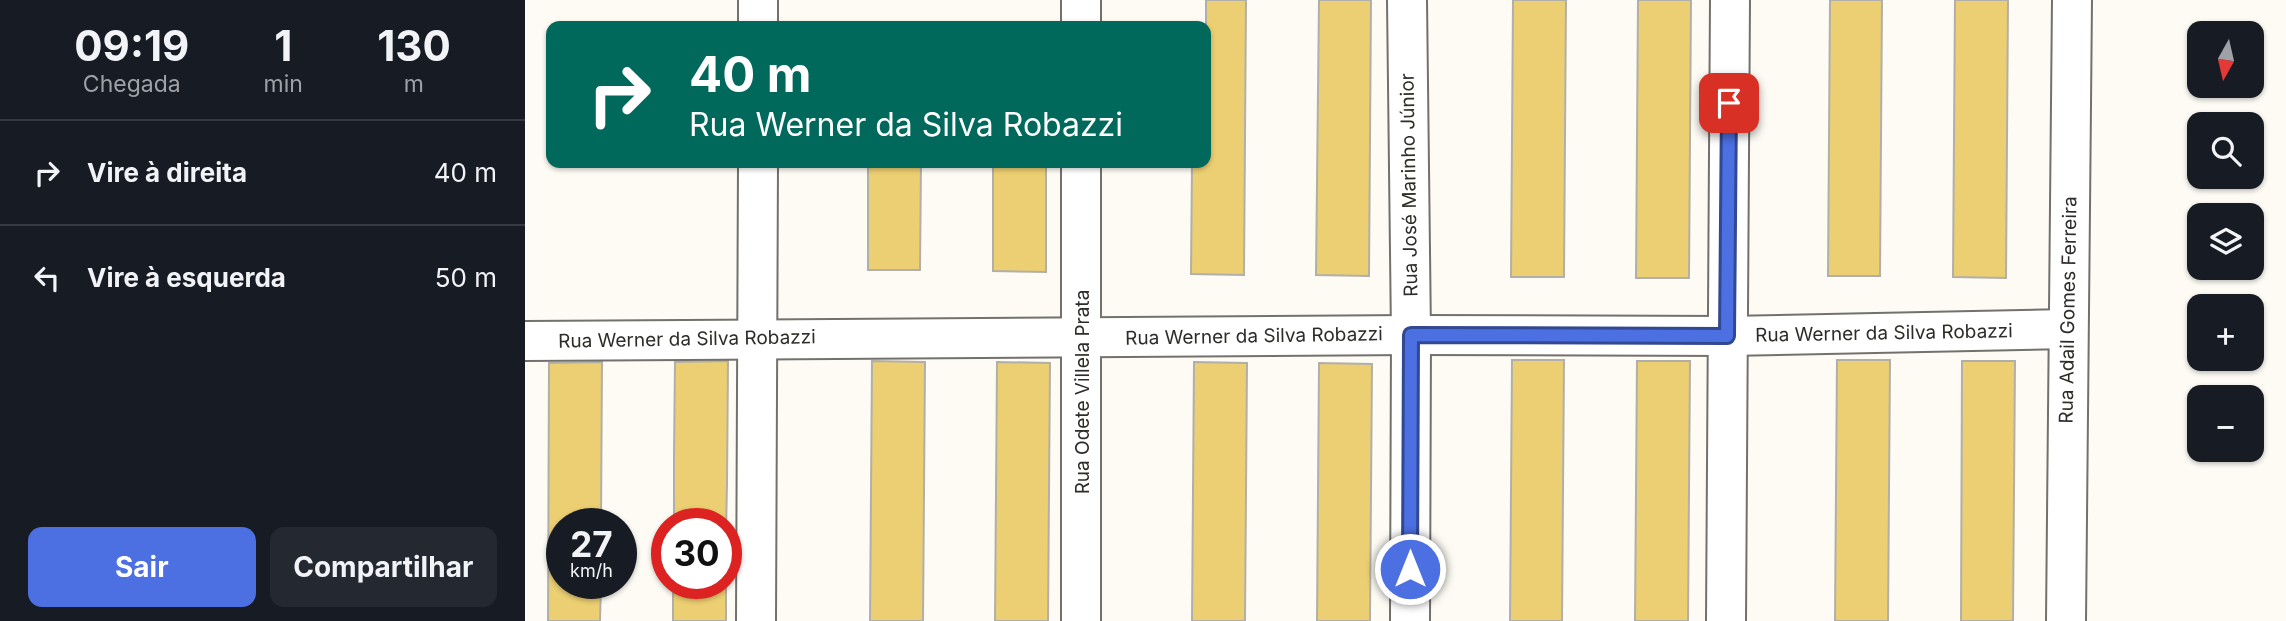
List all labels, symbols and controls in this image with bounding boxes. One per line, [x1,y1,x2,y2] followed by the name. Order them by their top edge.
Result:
[74,20,189,71] text: 09:19
[274,20,292,71] text: 1
[377,20,451,71] text: 130
[2187,21,2265,98] north arrow
[2187,21,2264,462] map controls
[689,45,812,104] text: 40 m
[574,49,665,140] icon: right
[83,70,181,98] text: Chegada
[264,70,303,98] text: min
[404,70,424,98] text: m
[1396,73,1422,297] street label: Rua José Marinho Júnior
[1699,73,1759,133] pin
[1710,84,1748,122] icon: arrive
[689,105,1123,144] text: Rua Werner da Silva Robazzi
[2187,112,2264,189] button: search
[28,154,66,192] icon: right
[87,157,247,188] text: Vire à direita
[434,157,497,188] text: 40 m
[2055,196,2081,424] street label: Rua Adail Gomes Ferreira
[2187,203,2264,280] button: layers
[28,259,66,297] icon: left
[87,262,286,293] text: Vire à esquerda
[435,262,497,293] text: 50 m
[1071,290,1094,494] street label: Rua Odete Villela Prata
[2187,294,2264,371] button: +
[1755,319,2013,347] street label: Rua Werner da Silva Robazzi
[1125,322,1383,350] street label: Rua Werner da Silva Robazzi
[558,325,816,353] street label: Rua Werner da Silva Robazzi
[2187,385,2264,462] button: −
[651,508,742,599] speed limit sign: 30
[570,523,613,565] text: 27
[28,527,256,607] button: Sair
[270,527,497,607] button: Compartilhar
[1373,532,1447,606] position arrow
[570,560,613,581] text: km/h

